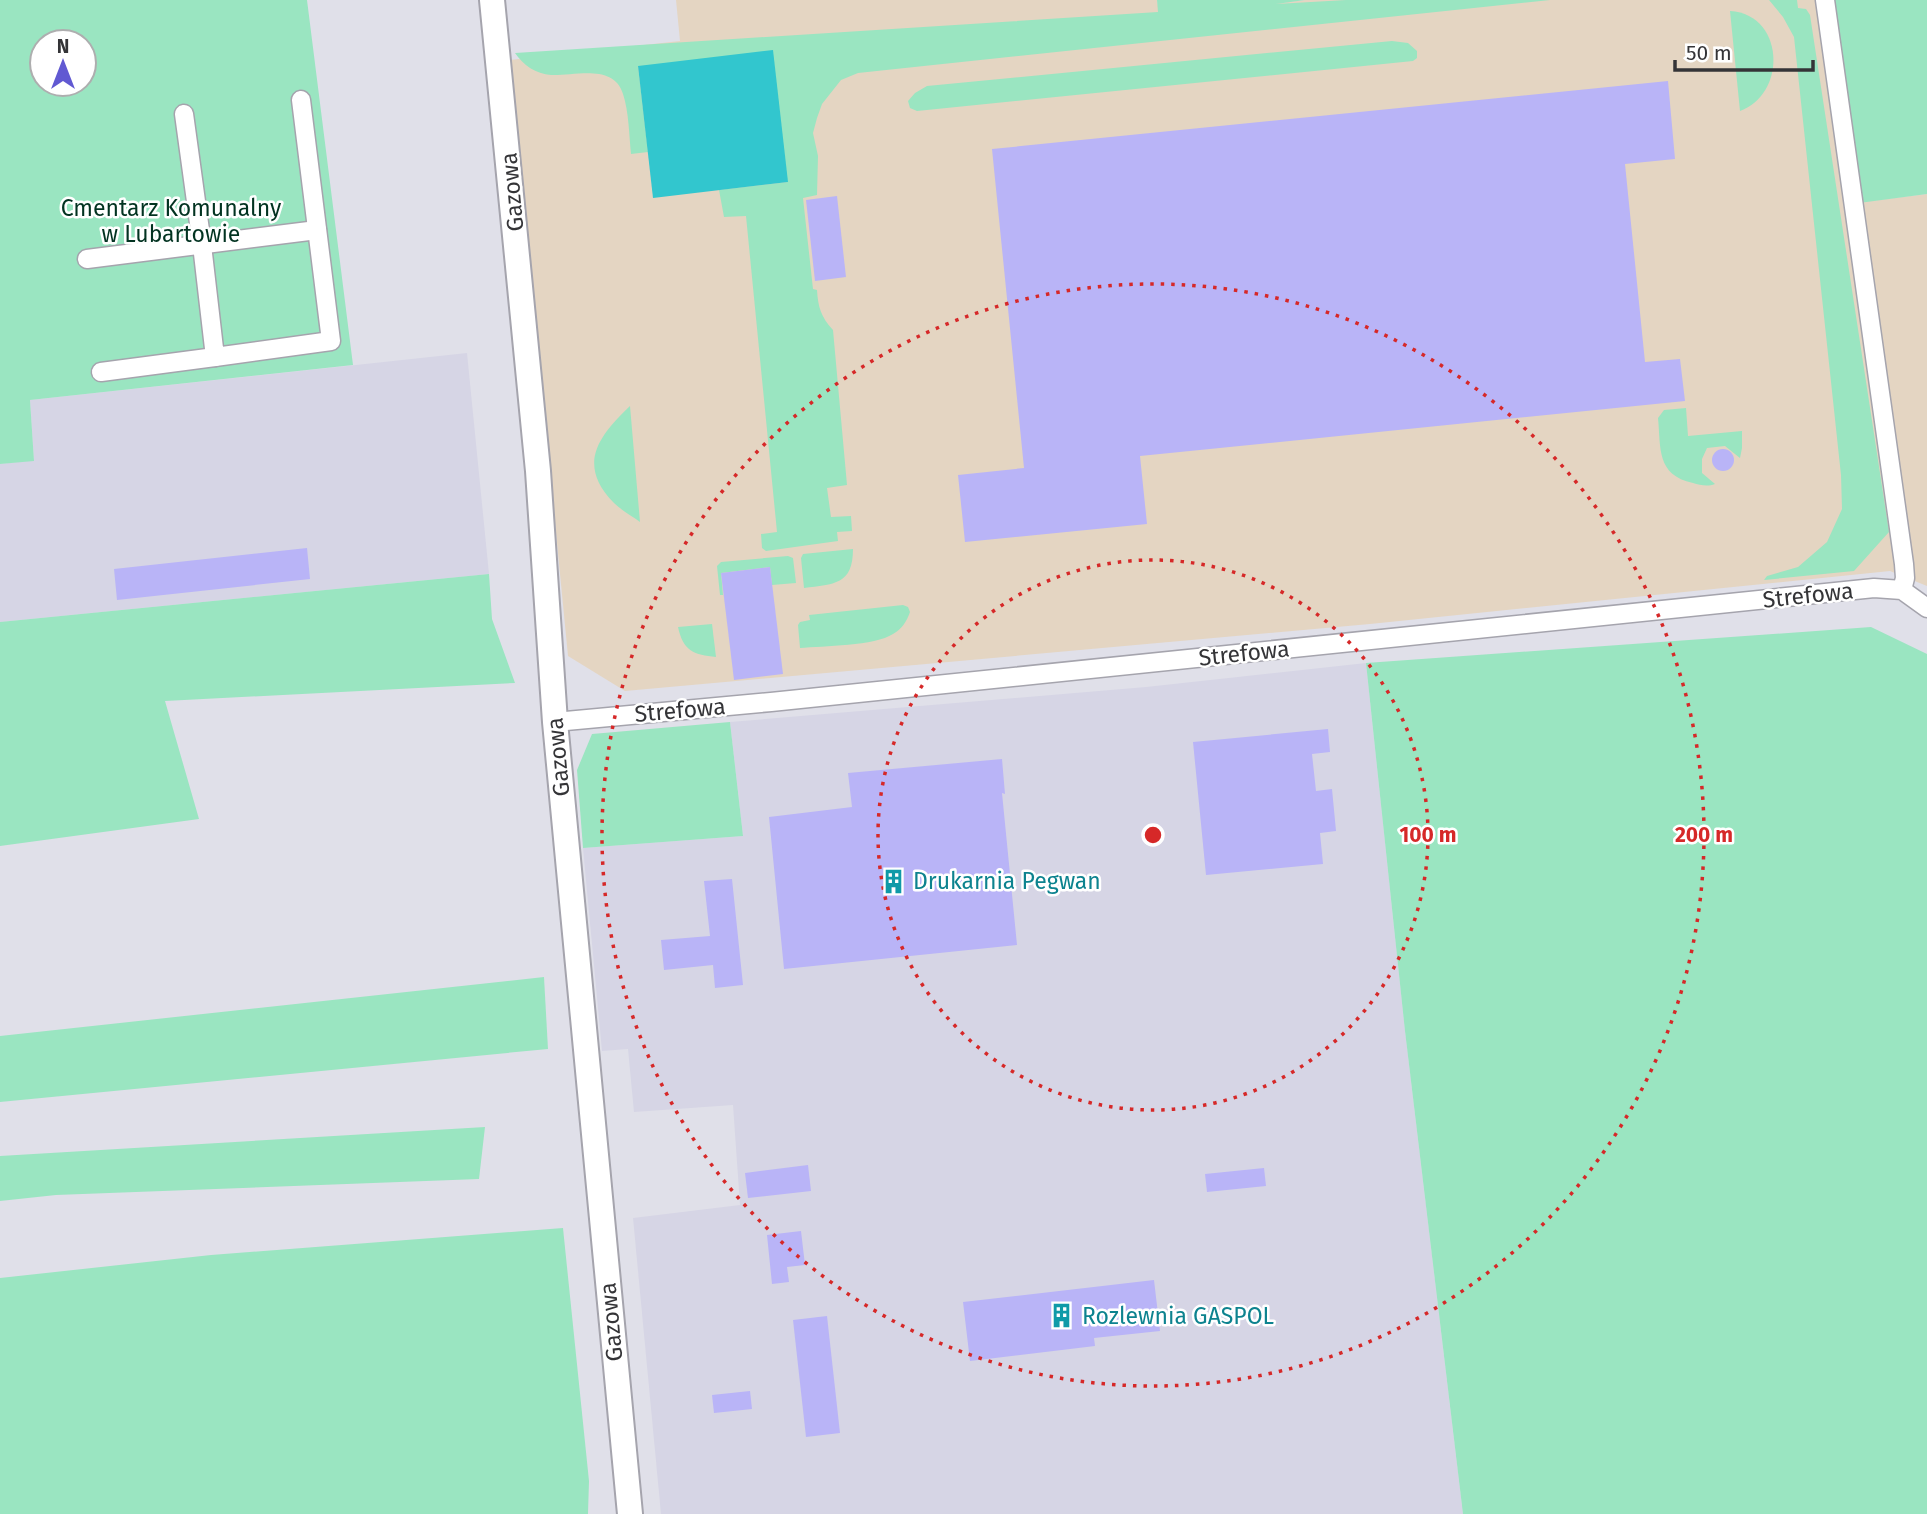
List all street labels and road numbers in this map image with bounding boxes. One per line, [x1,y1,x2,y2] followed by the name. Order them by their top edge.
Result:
[495,151,529,233] street label: Gazowa
[1761,576,1855,614] street label: Strefowa
[1197,634,1291,672] street label: Strefowa
[633,692,727,728] street label: Strefowa
[541,716,575,798] street label: Gazowa
[594,1281,628,1363] street label: Gazowa

